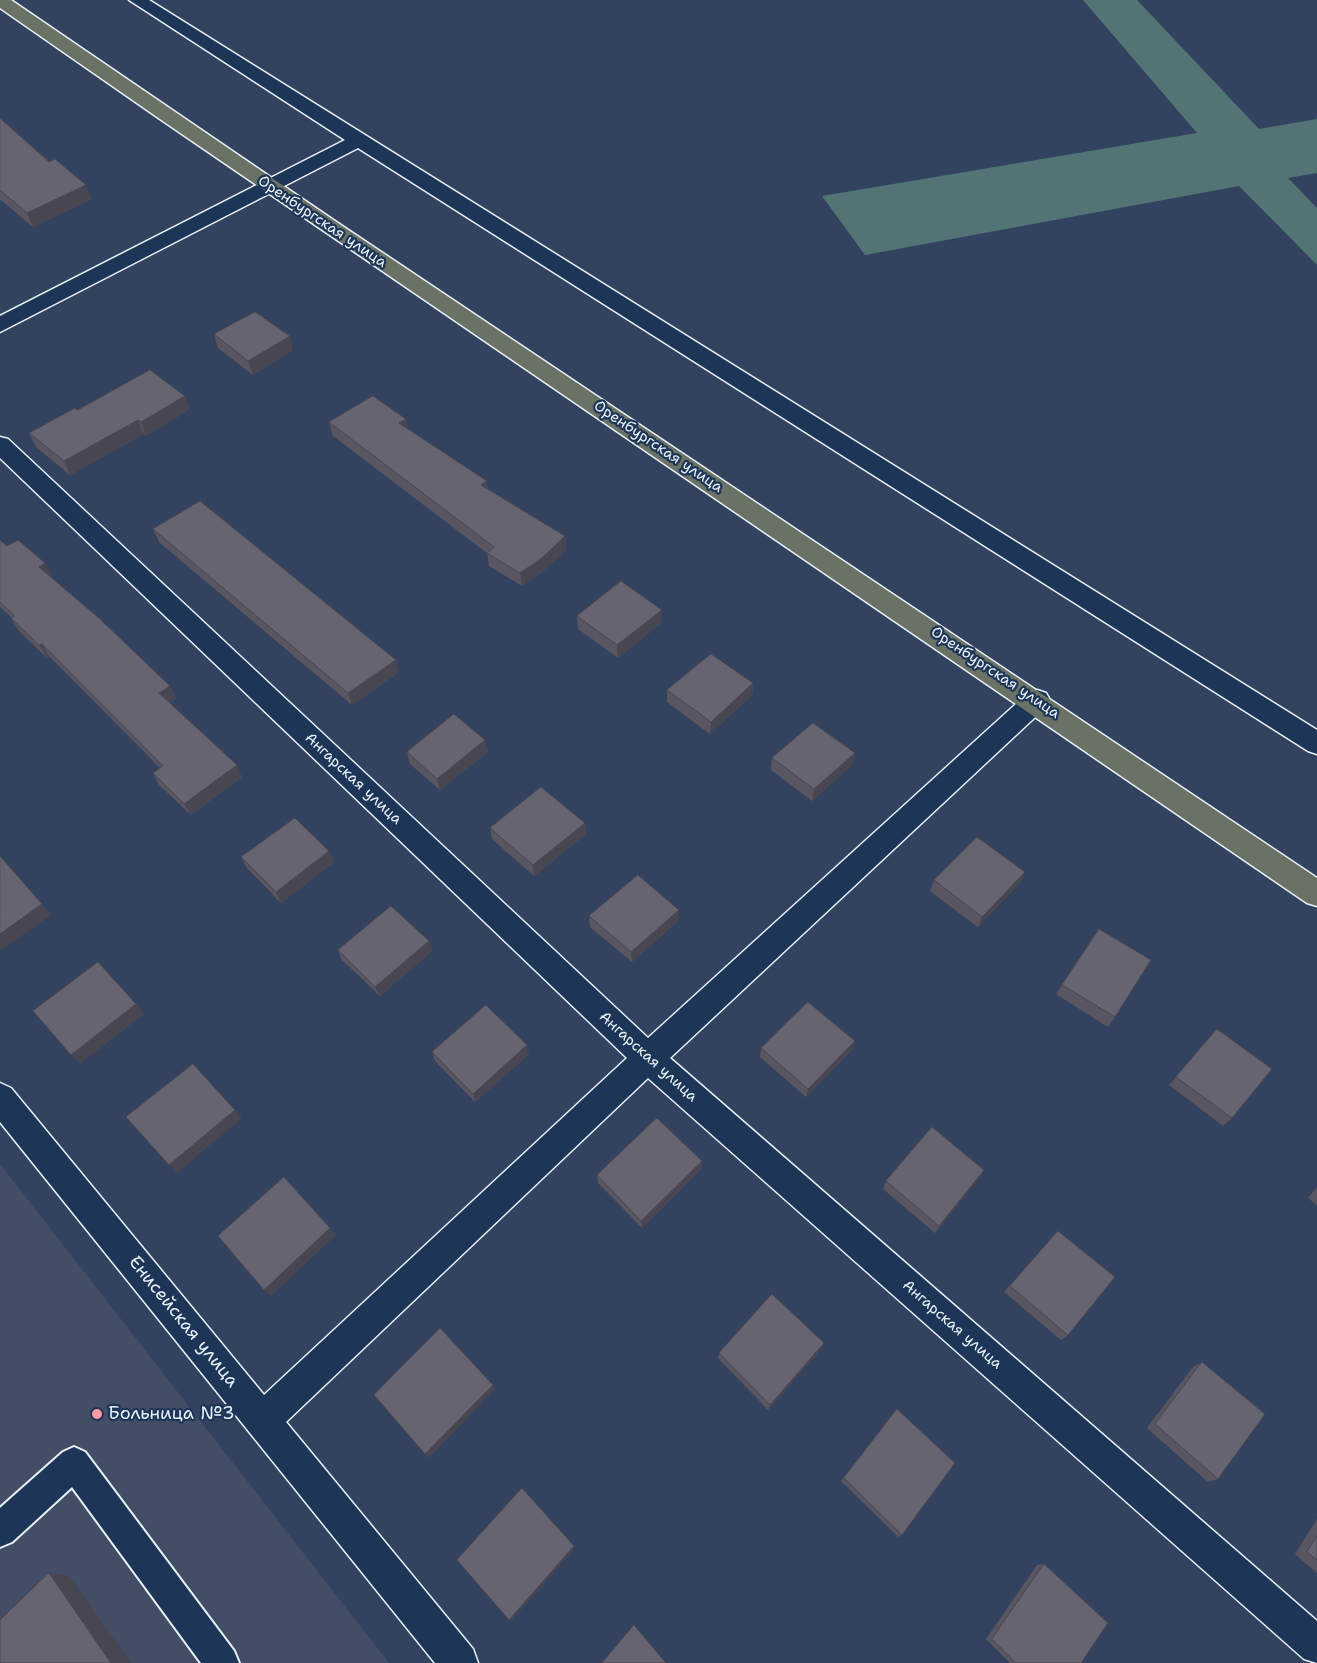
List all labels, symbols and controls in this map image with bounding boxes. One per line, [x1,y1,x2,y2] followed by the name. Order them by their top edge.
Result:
[254,172,390,272] street label: Оренбургская улица
[590,397,726,497] street label: Оренбургская улица
[927,623,1063,723] street label: Оренбургская улица
[301,729,405,829] street label: Ангарская улица
[595,1008,701,1106] street label: Ангарская улица
[123,1252,243,1392] street label: Енисейская улица
[898,1277,1006,1373] street label: Ангарская улица
[108,1403,235,1425] place label: Больница №3
[90,1407,104,1421] marker: Больница №3

